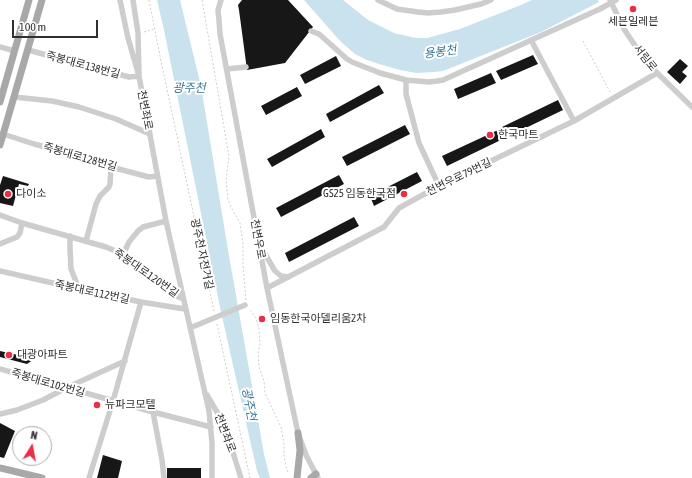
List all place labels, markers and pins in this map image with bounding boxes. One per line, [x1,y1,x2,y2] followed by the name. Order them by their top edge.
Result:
[628,4,638,14] marker: 세븐일레븐
[608,15,658,29] place label: 세븐일레븐
[498,128,538,142] place label: 한국마트
[485,130,495,140] marker: 한국마트
[16,187,46,201] place label: 다이소
[323,187,396,201] place label: GS25 임동한국점
[3,189,13,199] marker: 다이소
[399,189,409,199] marker: GS25 임동한국점
[270,312,366,326] place label: 임동한국아델리움2차
[257,314,267,324] marker: 임동한국아델리움2차
[17,348,68,362] place label: 대광아파트
[4,350,14,360] marker: 대광아파트
[105,398,156,412] place label: 뉴파크모텔
[92,400,102,410] marker: 뉴파크모텔

